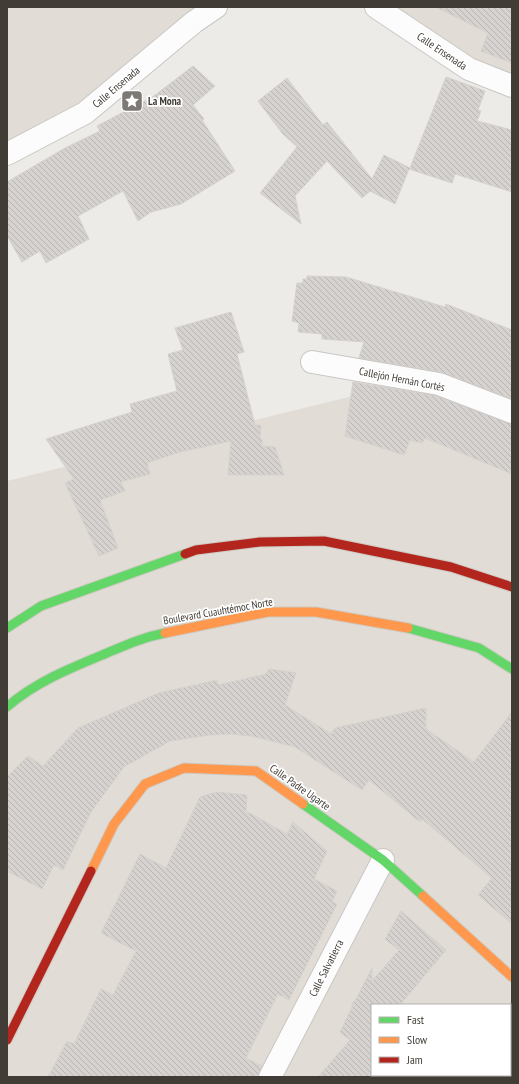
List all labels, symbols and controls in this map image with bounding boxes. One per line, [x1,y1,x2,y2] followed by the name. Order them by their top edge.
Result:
[414,29,470,73] street label: Calle Ensenada
[89,63,143,111] street label: Calle Ensenada
[119,88,145,114] place icon: La Mona
[148,94,182,108] place label: La Mona
[358,364,446,394] street label: Callejón Hernán Cortés
[162,594,274,628] street label: Boulevard Cuauhtémoc Norte
[267,761,333,813] street label: Calle Padre Ugarte
[306,937,346,999] street label: Calle Salvatierra
[371,1004,511,1076] legend
[407,1012,425,1027] text: Fast
[407,1032,428,1047] text: Slow
[406,1052,423,1067] text: Jam

